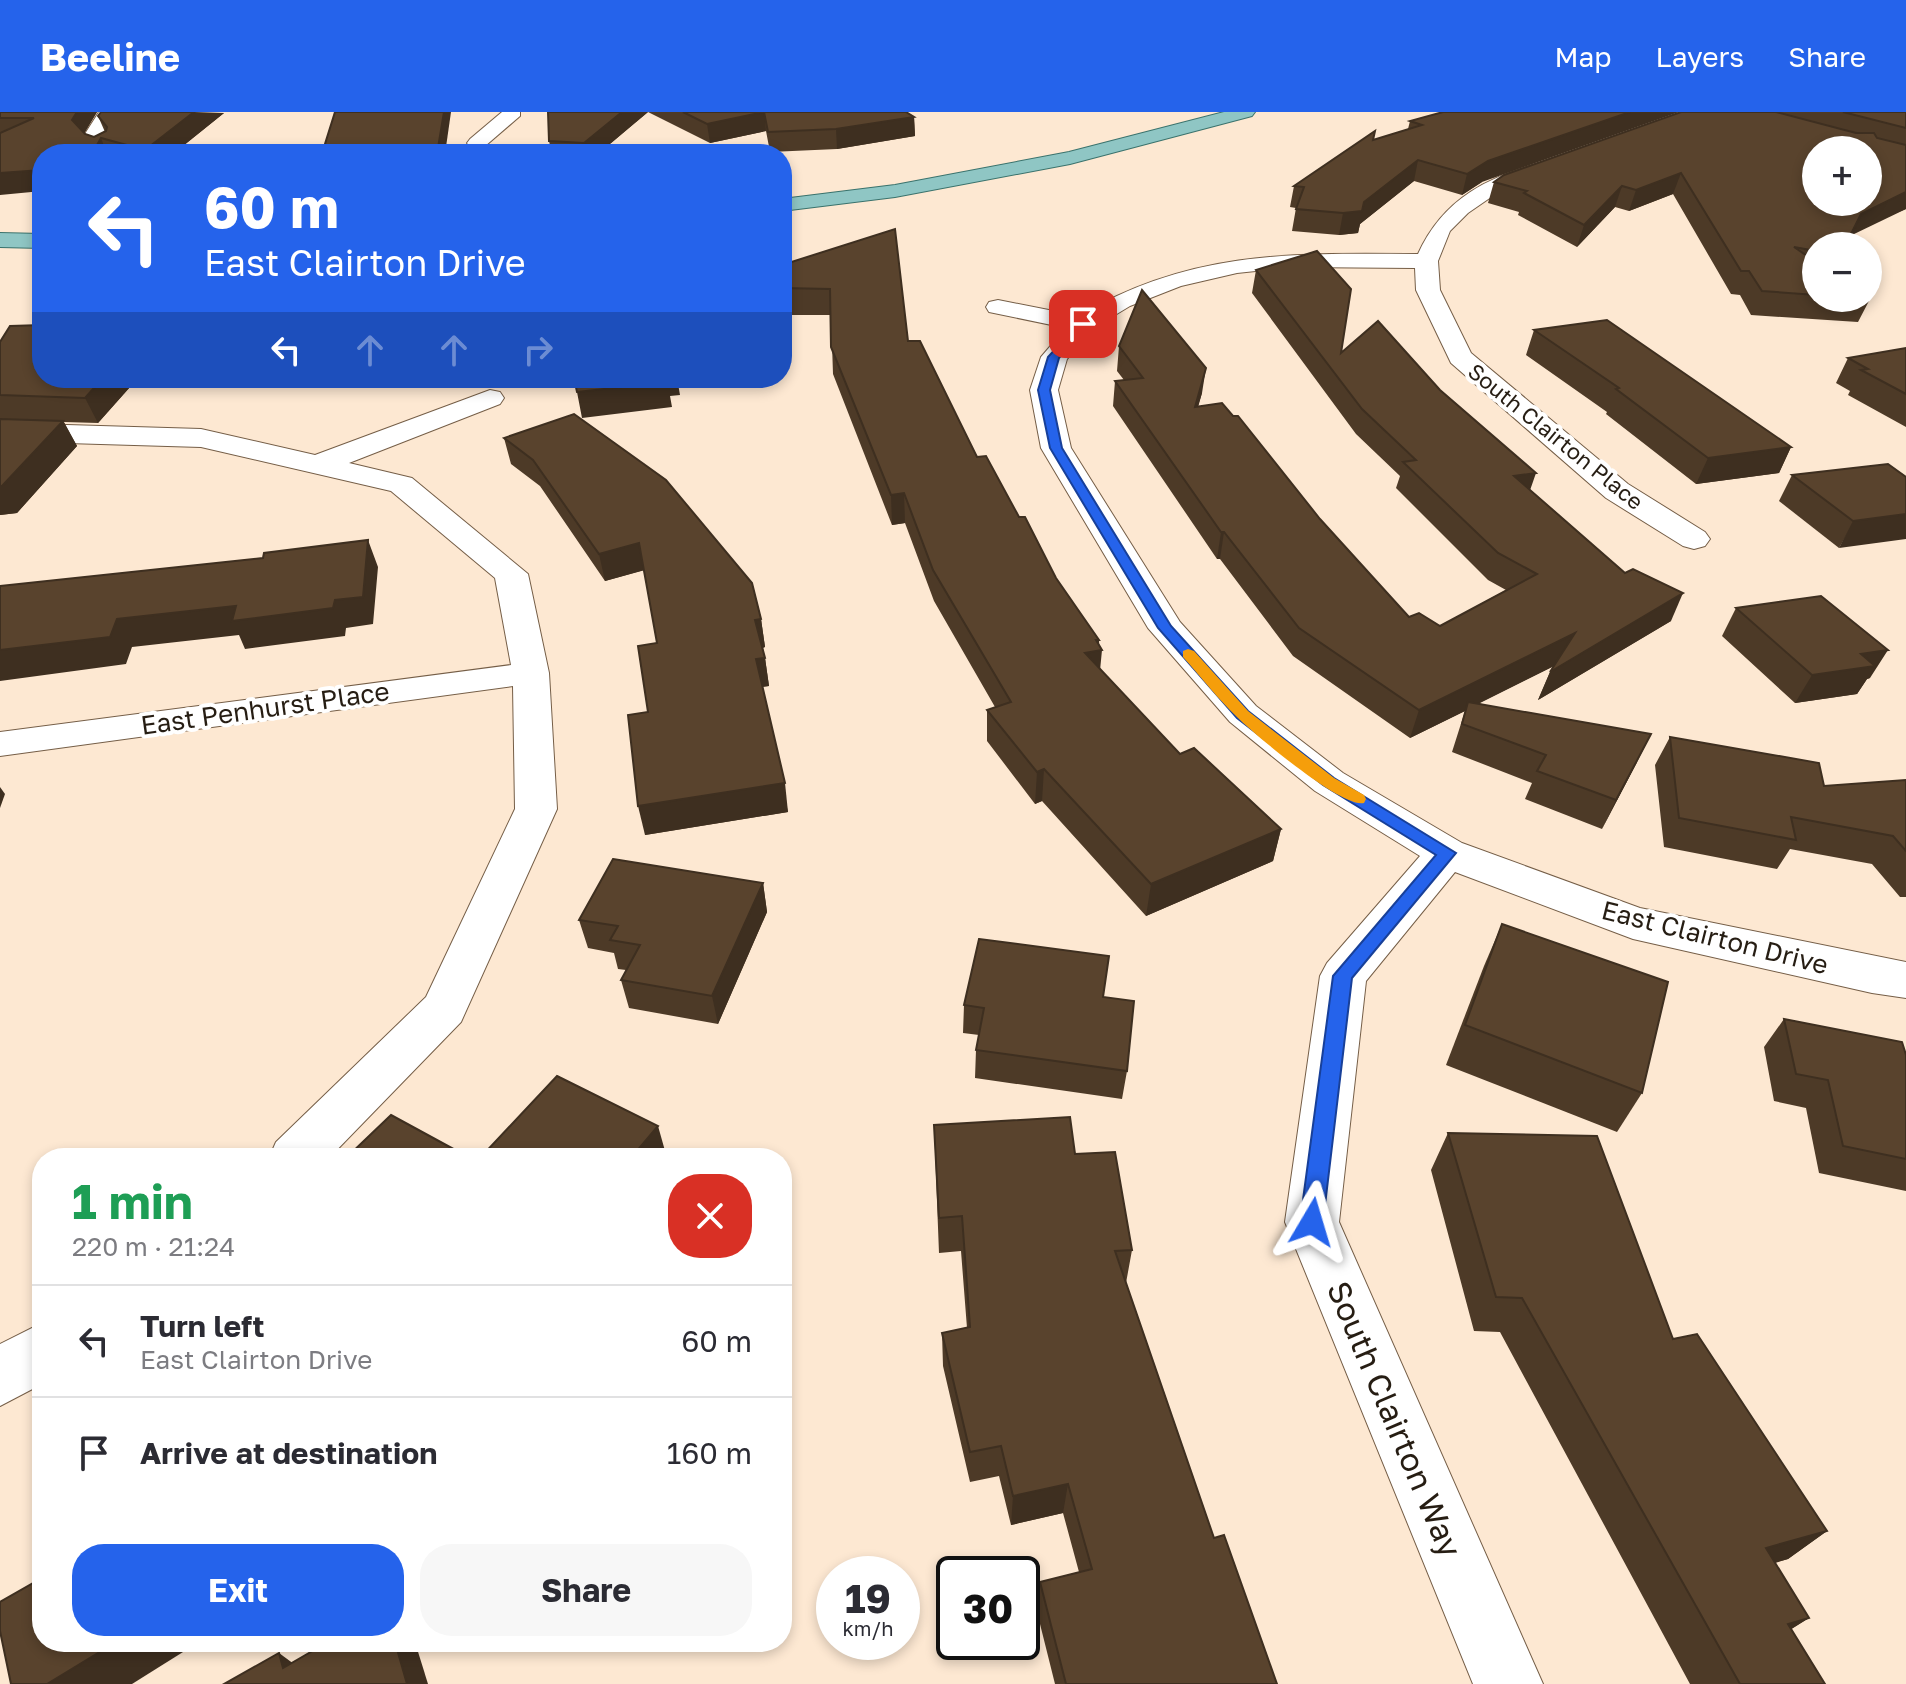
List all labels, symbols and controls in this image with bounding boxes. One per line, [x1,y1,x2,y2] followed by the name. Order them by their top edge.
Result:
[40,34,180,79] text: Beeline
[1554,40,1612,73] text: Map
[1656,40,1744,73] text: Layers
[1788,40,1866,73] text: Share
[1802,136,1882,312] map controls
[1802,136,1882,216] button: +
[204,173,339,240] text: 60 m
[72,176,176,280] icon: left
[1802,232,1882,312] button: −
[204,241,526,284] text: East Clairton Drive
[1049,290,1117,358] pin
[1061,302,1105,346] icon: arrive
[264,328,308,372] icon: left
[348,328,392,372] icon: ahead
[432,328,476,372] icon: ahead
[516,328,560,372] icon: right
[1463,357,1649,515] street label: South Clairton Place
[139,675,391,741] street label: East Penhurst Place
[1599,894,1831,980] street label: East Clairton Drive
[72,1172,193,1230] text: 1 min
[668,1174,752,1258] button: close
[1270,1180,1354,1264] position arrow
[72,1231,235,1262] text: 220 m · 21:24
[1320,1275,1470,1563] street label: South Clairton Way
[140,1308,265,1344] text: Turn left
[72,1319,116,1363] icon: left
[681,1323,752,1359] text: 60 m
[140,1344,372,1375] text: East Clairton Drive
[72,1431,116,1475] icon: arrive
[140,1435,437,1471] text: Arrive at destination
[667,1435,752,1471] text: 160 m
[72,1544,404,1636] button: Exit
[420,1544,752,1636] button: Share
[936,1556,1040,1660] speed limit sign: 30
[845,1574,891,1622] text: 19
[843,1616,893,1640] text: km/h

